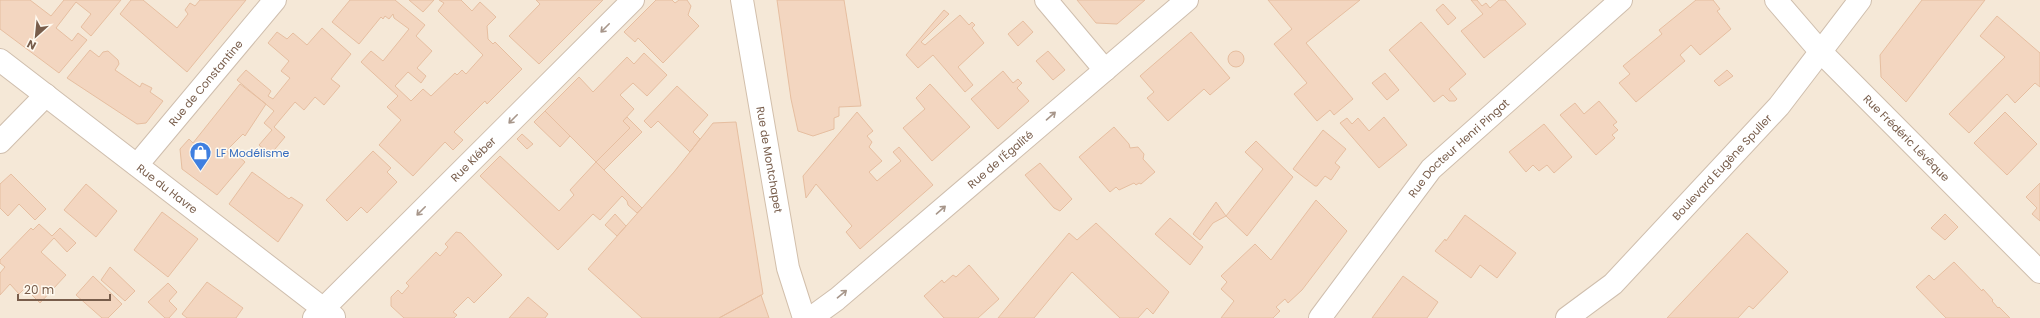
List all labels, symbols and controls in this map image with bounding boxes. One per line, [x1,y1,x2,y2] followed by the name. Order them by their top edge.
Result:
[16,16,56,56] north arrow
[600,23,610,33] one-way arrow
[24,36,39,54] text: N
[165,36,247,130] street label: Rue de Constantine
[1860,91,1953,185] street label: Rue Frédéric Lévêque
[1404,95,1513,201] street label: Rue Docteur Henri Pingat
[752,105,786,214] street label: Rue de Montchapet
[1669,111,1775,224] street label: Boulevard Eugène Spuller
[1045,112,1056,121] one-way arrow
[508,114,518,124] one-way arrow
[964,127,1037,192] street label: Rue de l'Égalité
[447,133,500,185] street label: Rue Kléber
[187,140,213,173] shop icon: LF Modélisme
[216,145,289,161] place label: LF Modélisme
[133,160,201,217] street label: Rue du Havre
[936,205,946,214] one-way arrow
[416,206,426,216] one-way arrow
[18,276,110,302] scale bar
[24,281,54,298] text: 20 m
[837,290,848,299] one-way arrow

